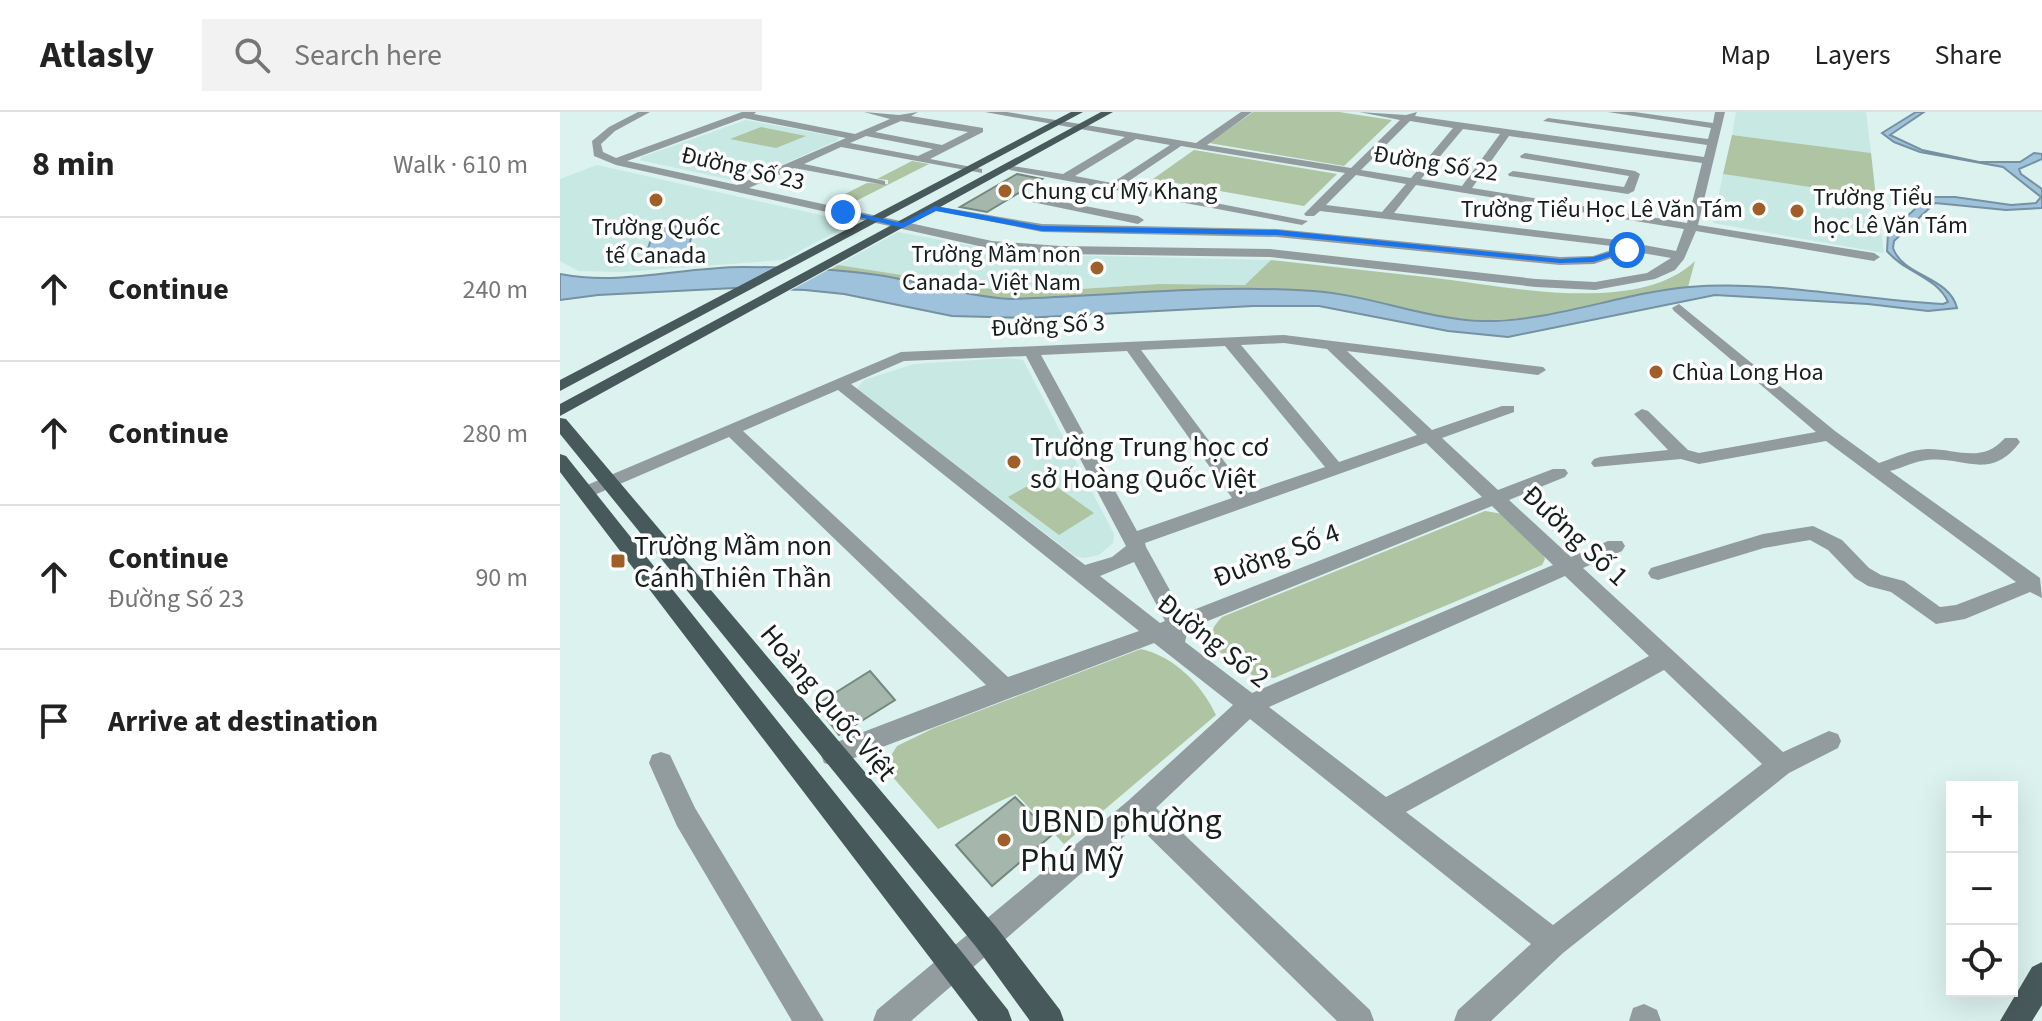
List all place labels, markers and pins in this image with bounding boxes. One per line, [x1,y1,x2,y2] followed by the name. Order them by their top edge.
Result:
[1021,174,1217,209] place label: Chung cư Mỹ Khang
[1813,180,1968,243] place label: Trường Tiểu học Lê Văn Tám
[996,182,1014,200] marker: Chung cư Mỹ Khang
[647,191,665,209] marker: Trường Quốc tế Canada
[1461,192,1743,227] place label: Trường Tiểu Học Lê Văn Tám
[1750,200,1768,218] marker: Trường Tiểu Học Lê Văn Tám
[1788,202,1806,220] marker: Trường Tiểu học Lê Văn Tám
[591,210,721,273] place label: Trường Quốc tế Canada
[902,237,1081,300] place label: Trường Mầm non Canada- Việt Nam
[1088,259,1106,277] marker: Trường Mầm non Canada- Việt Nam
[1672,355,1824,390] place label: Chùa Long Hoa
[1647,363,1665,381] marker: Chùa Long Hoa
[1030,427,1269,499] place label: Trường Trung học cơ sở Hoàng Quốc Việt
[1005,453,1023,471] marker: Trường Trung học cơ sở Hoàng Quốc Việt
[634,526,832,598] place label: Trường Mầm non Cánh Thiên Thần
[609,552,627,570] marker: Trường Mầm non Cánh Thiên Thần
[1020,797,1222,885] place label: UBND phường Phú Mỹ
[995,831,1013,849] marker: UBND phường Phú Mỹ

